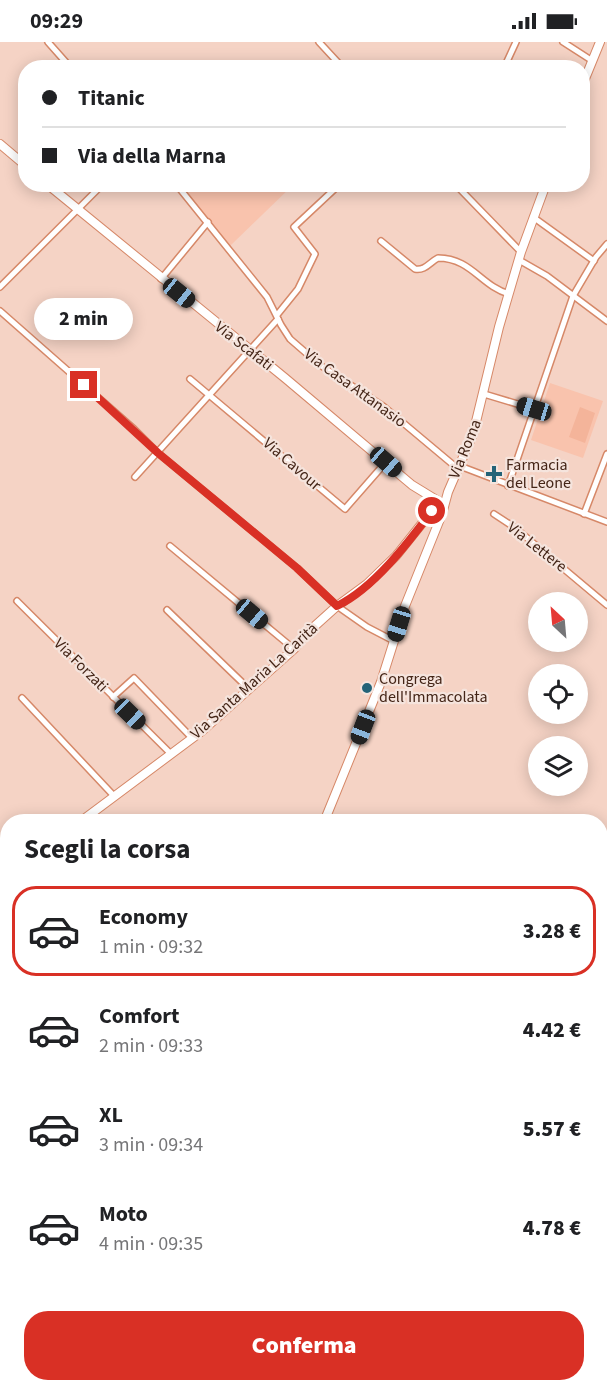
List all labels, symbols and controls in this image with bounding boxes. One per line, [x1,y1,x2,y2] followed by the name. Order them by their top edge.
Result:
[30,5,83,37] text: 09:29
[78,82,145,114] text: Titanic
[78,140,226,172] text: Via della Marna
[159,275,199,311] car
[34,298,134,340] callout: 2 min
[59,305,108,333] text: 2 min
[210,316,278,376] street label: Via Scafati
[299,343,411,433] street label: Via Casa Attanasio
[70,371,97,398] route end
[514,395,554,423] car
[443,416,487,482] street label: Via Roma
[258,432,326,496] street label: Via Cavour
[367,443,405,481] car
[506,454,571,494] place label: Farmacia del Leone
[487,467,501,481] marker: Farmacia del Leone
[418,497,445,524] route start
[503,517,572,577] street label: Via Lettere
[528,592,588,652] north arrow
[528,592,588,796] map controls
[232,596,272,632] car
[385,604,413,644] car
[186,618,322,744] street label: Via Santa Maria La Carità
[49,633,113,697] street label: Via Forzati
[528,664,588,724] button: locate
[379,668,487,708] place label: Congrega dell'Immacolata
[360,681,374,695] marker: Congrega dell'Immacolata
[111,695,149,733] car
[348,707,378,747] car
[528,736,588,796] button: layers
[24,830,191,869] text: Scegli la corsa
[99,901,188,933] text: Economy
[27,904,81,958] icon: car
[523,915,581,947] text: 3.28 €
[99,933,203,961] text: 1 min · 09:32
[99,1000,180,1032] text: Comfort
[27,1003,81,1057] icon: car
[523,1014,581,1046] text: 4.42 €
[99,1032,203,1060] text: 2 min · 09:33
[99,1099,123,1131] text: XL
[27,1102,81,1156] icon: car
[523,1113,581,1145] text: 5.57 €
[99,1131,203,1159] text: 3 min · 09:34
[99,1198,148,1230] text: Moto
[27,1201,81,1255] icon: car
[523,1212,581,1244] text: 4.78 €
[99,1230,203,1258] text: 4 min · 09:35
[24,1311,584,1380] button: Conferma

